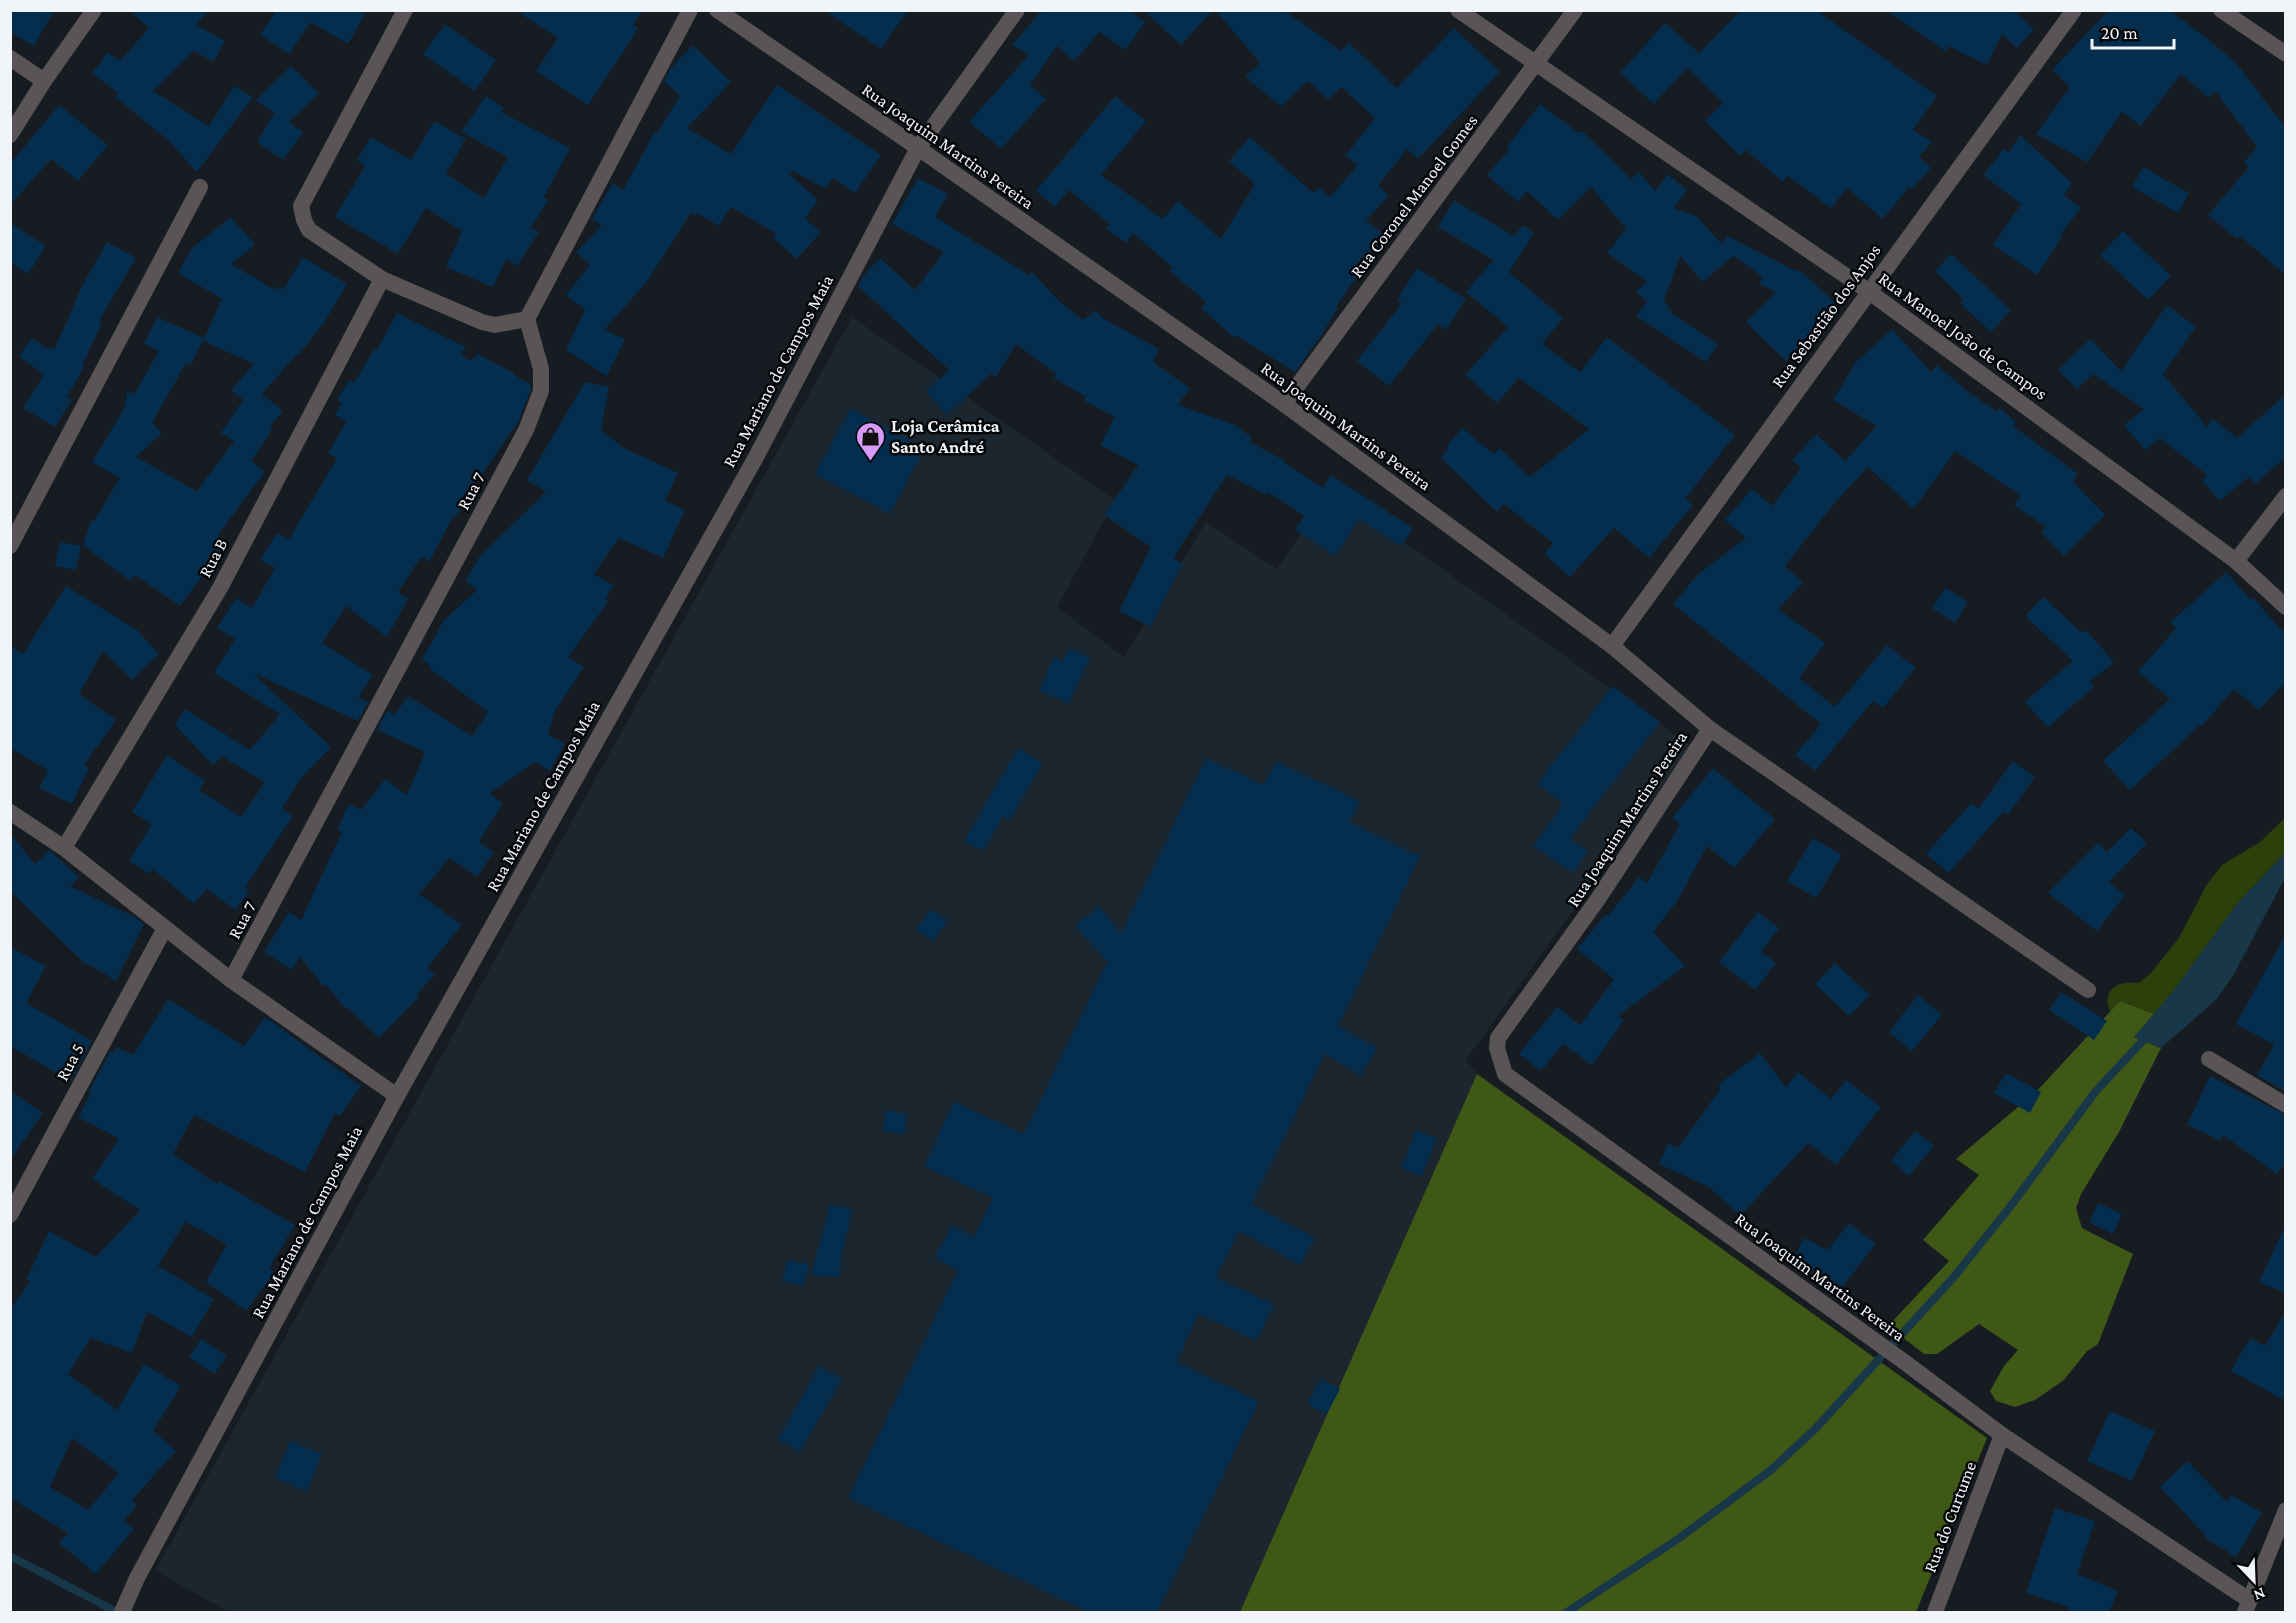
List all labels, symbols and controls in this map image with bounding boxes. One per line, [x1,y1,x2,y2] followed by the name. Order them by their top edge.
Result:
[2092,12,2174,50] scale bar
[2101,23,2138,43] text: 20 m
[858,79,1038,213] street label: Rua Joaquim Martins Pereira
[1346,111,1482,281] street label: Rua Coronel Manoel Gomes
[1767,240,1886,392] street label: Rua Sebastião dos Anjos
[1875,268,2051,404] street label: Rua Manoel João de Campos
[719,271,837,471] street label: Rua Mariano de Campos Maia
[1257,358,1435,494] street label: Rua Joaquim Martins Pereira
[891,416,1000,457] place label: Loja Cerâmica Santo André
[854,420,886,462] shop icon: Loja Cerâmica Santo André
[453,469,489,513] street label: Rua 7
[195,535,231,581] street label: Rua B
[482,697,604,895] street label: Rua Mariano de Campos Maia
[1563,728,1691,910] street label: Rua Joaquim Martins Pereira
[224,898,260,942] street label: Rua 7
[52,1040,88,1084] street label: Rua 5
[248,1122,366,1322] street label: Rua Mariano de Campos Maia
[1731,1209,1909,1345] street label: Rua Joaquim Martins Pereira
[1920,1459,1980,1575] street label: Rua do Curtume
[2224,1551,2284,1611] north arrow
[2251,1584,2268,1604] text: N

